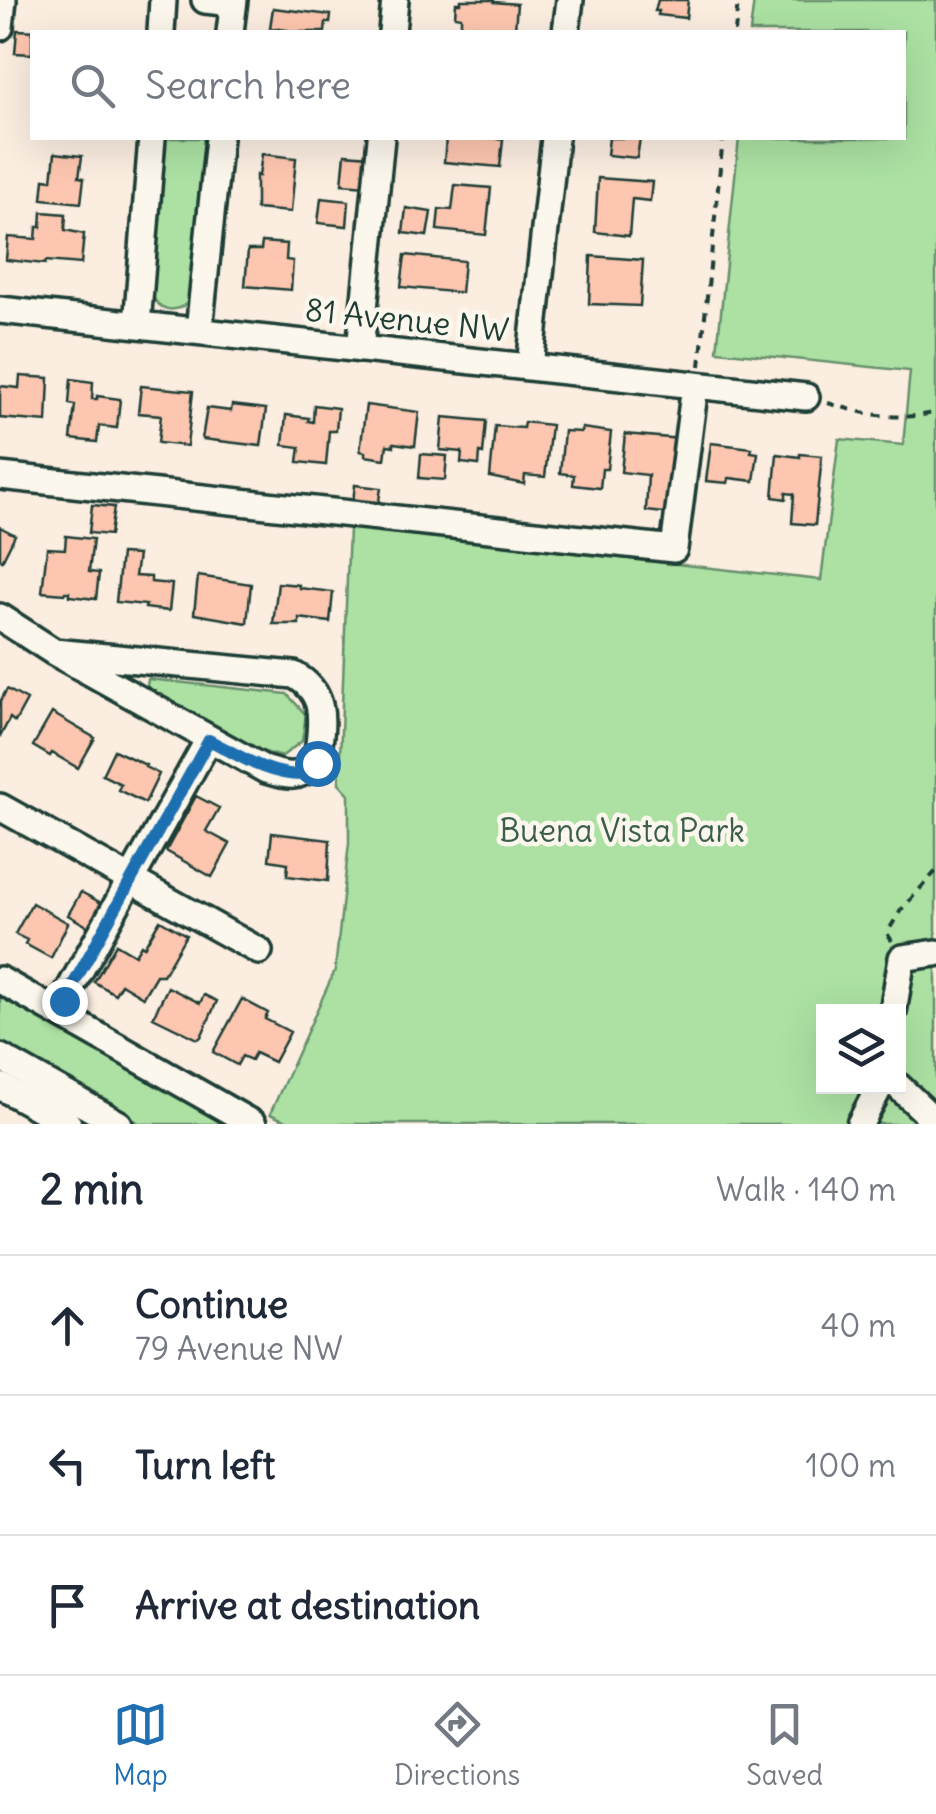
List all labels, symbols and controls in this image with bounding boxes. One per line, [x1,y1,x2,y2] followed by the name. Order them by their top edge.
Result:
[30,30,906,140] search box
[65,58,120,113] icon: search
[145,62,351,109] text: Search here
[303,288,511,351] street label: 81 Avenue NW
[295,741,341,787] route start
[499,810,745,851] park label: Buena Vista Park
[42,979,88,1025] route end
[816,1004,906,1094] map controls
[816,1004,906,1094] button: layers
[40,1163,144,1215] text: 2 min
[716,1169,896,1210] text: Walk · 140 m
[135,1281,288,1328] text: Continue
[40,1298,95,1353] icon: ahead
[821,1305,896,1346] text: 40 m
[135,1328,343,1369] text: 79 Avenue NW
[40,1438,95,1493] icon: left
[135,1442,275,1489] text: Turn left
[806,1445,896,1486] text: 100 m
[40,1578,95,1633] icon: arrive
[135,1582,480,1629] text: Arrive at destination
[113,1697,168,1793] tab: Map
[394,1697,520,1793] tab: Directions
[746,1697,823,1793] tab: Saved

